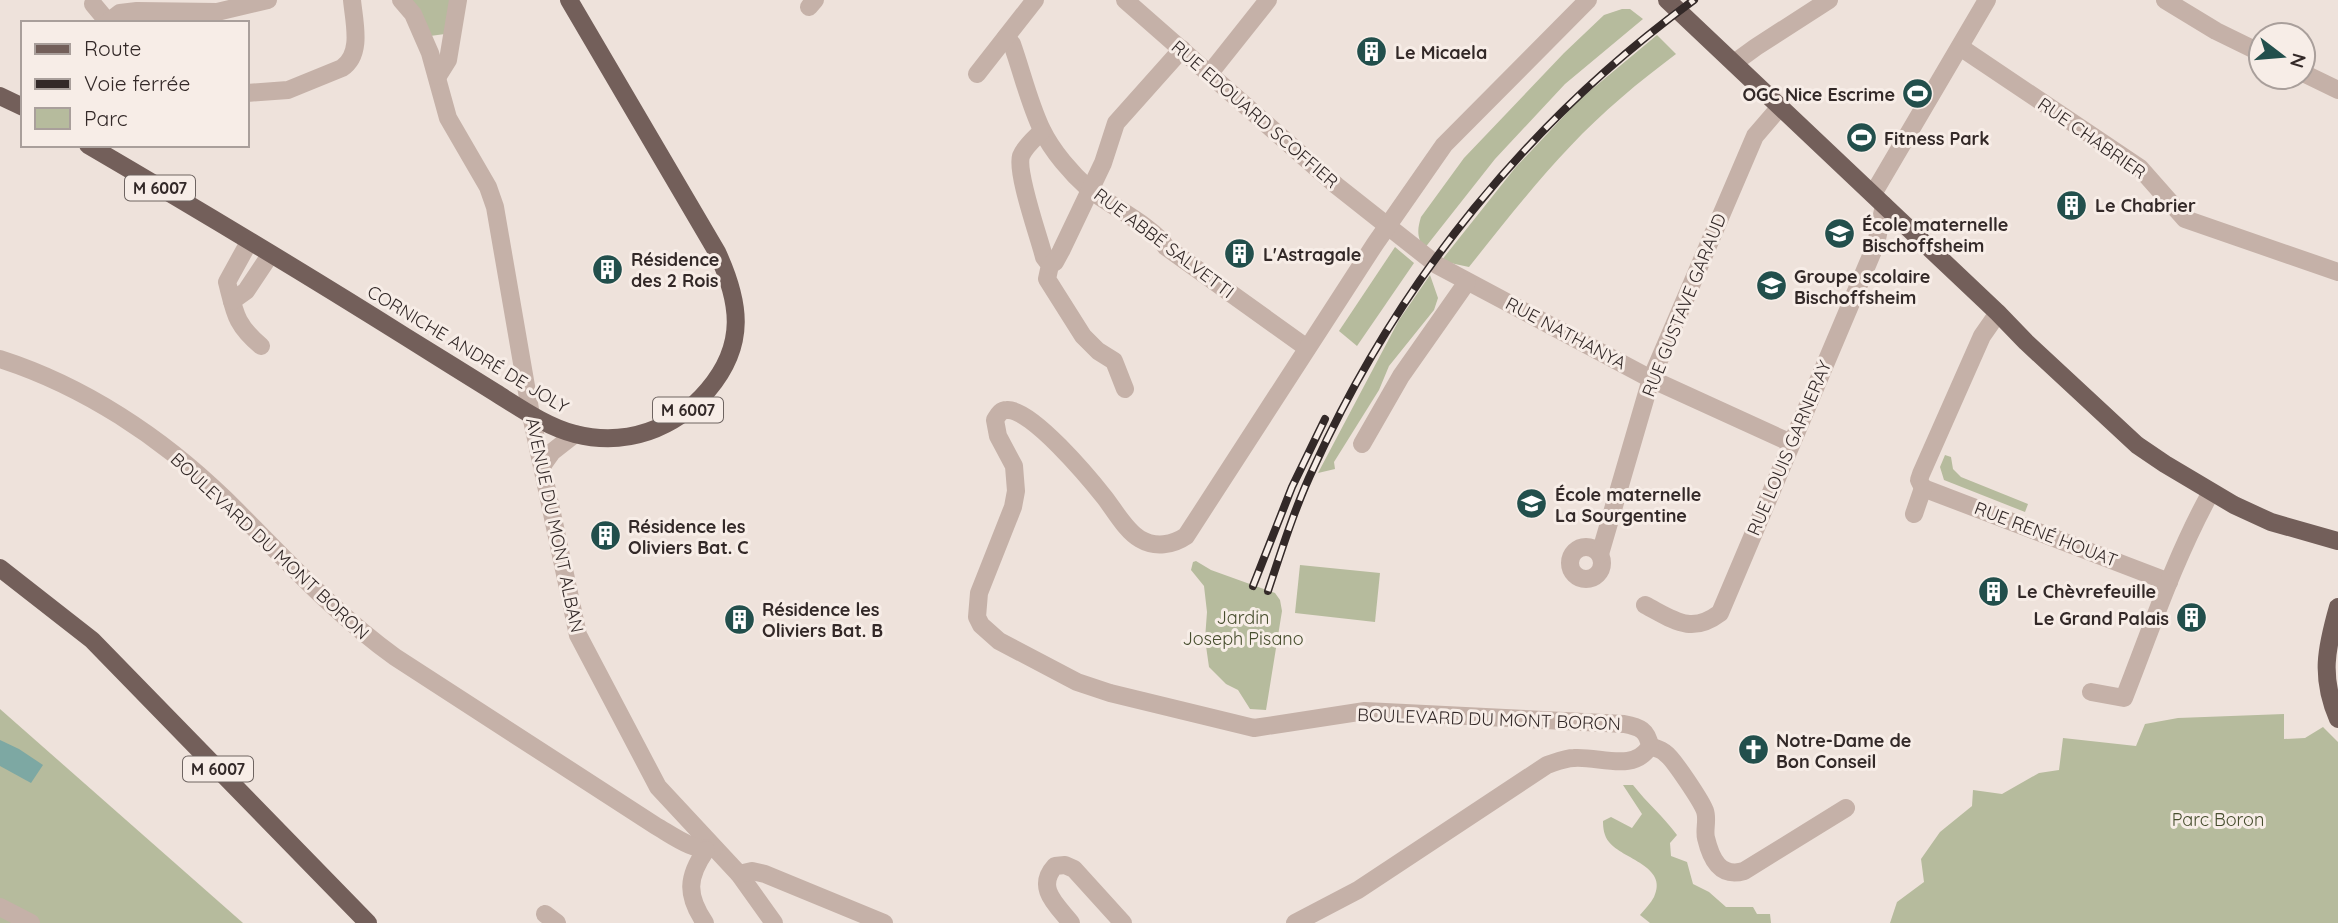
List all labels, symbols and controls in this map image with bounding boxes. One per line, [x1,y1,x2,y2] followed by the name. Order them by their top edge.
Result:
[21,21,248,147] legend
[2247,21,2317,91] north arrow
[84,35,141,61] text: Route
[1167,35,1343,193] street label: RUE EDOUARD SCOFFIER
[1355,35,1389,69] building icon: Le Micaela
[1395,41,1487,64] place label: Le Micaela
[2285,51,2312,71] text: N
[84,70,190,96] text: Voie ferrée
[1901,77,1935,111] sports icon: OGC Nice Escrime
[1742,83,1895,106] place label: OGC Nice Escrime
[2033,92,2151,184] street label: RUE CHABRIER
[84,105,128,131] text: Parc
[1844,121,1878,155] sports icon: Fitness Park
[1884,127,1990,150] place label: Fitness Park
[125,176,195,200] road number: M 6007
[1089,183,1239,303] street label: RUE ABBÉ SALVETTI
[2055,188,2089,222] building icon: Le Chabrier
[2095,194,2196,217] place label: Le Chabrier
[1637,210,1731,400] street label: RUE GUSTAVE GARAUD
[1862,213,2008,257] place label: École maternelle Bischoffsheim
[1822,217,1856,251] school or university icon: École maternelle Bischoffsheim
[1223,237,1257,271] building icon: L'Astragale
[1263,243,1361,266] place label: L'Astragale
[631,248,719,292] place label: Résidence des 2 Rois
[591,252,625,286] building icon: Résidence des 2 Rois
[1794,265,1930,309] place label: Groupe scolaire Bischoffsheim
[1754,269,1788,303] school or university icon: Groupe scolaire Bischoffsheim
[363,280,573,418] street label: CORNICHE ANDRÉ DE JOLY
[1502,292,1631,375] street label: RUE NATHANYA
[1742,357,1836,539] street label: RUE LOUIS GARNERAY
[653,398,723,422] road number: M 6007
[521,415,589,635] street label: AVENUE DU MONT ALBAN
[166,448,374,644] street label: BOULEVARD DU MONT BORON
[1555,483,1701,527] place label: École maternelle La Sourgentine
[1515,487,1549,521] school or university icon: École maternelle La Sourgentine
[1971,496,2121,572] street label: RUE RENÉ HOUAT
[628,515,749,559] place label: Résidence les Oliviers Bat. C
[588,519,622,553] building icon: Résidence les Oliviers Bat. C
[1977,574,2011,608] building icon: Le Chèvrefeuille
[2017,580,2156,603] place label: Le Chèvrefeuille
[762,598,883,642] place label: Résidence les Oliviers Bat. B
[2175,601,2209,635] building icon: Le Grand Palais
[722,602,756,636] building icon: Résidence les Oliviers Bat. B
[1182,606,1304,650] park label: Jardin Joseph Pisano
[2034,607,2169,630] place label: Le Grand Palais
[1357,703,1621,735] street label: BOULEVARD DU MONT BORON
[1776,729,1911,773] place label: Notre-Dame de Bon Conseil
[1736,733,1770,767] church icon: Notre-Dame de Bon Conseil
[183,756,253,782] road number: M 6007
[2172,808,2264,831] park label: Parc Boron

